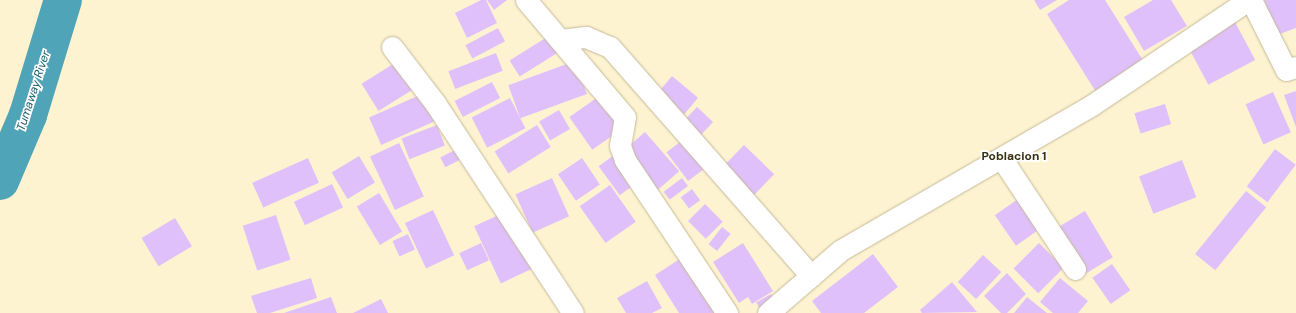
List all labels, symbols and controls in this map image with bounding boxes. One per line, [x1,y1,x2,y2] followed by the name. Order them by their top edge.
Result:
[14,49,54,133] water label: Tumaway River
[982,150,1046,164] district label: Poblacion 1

